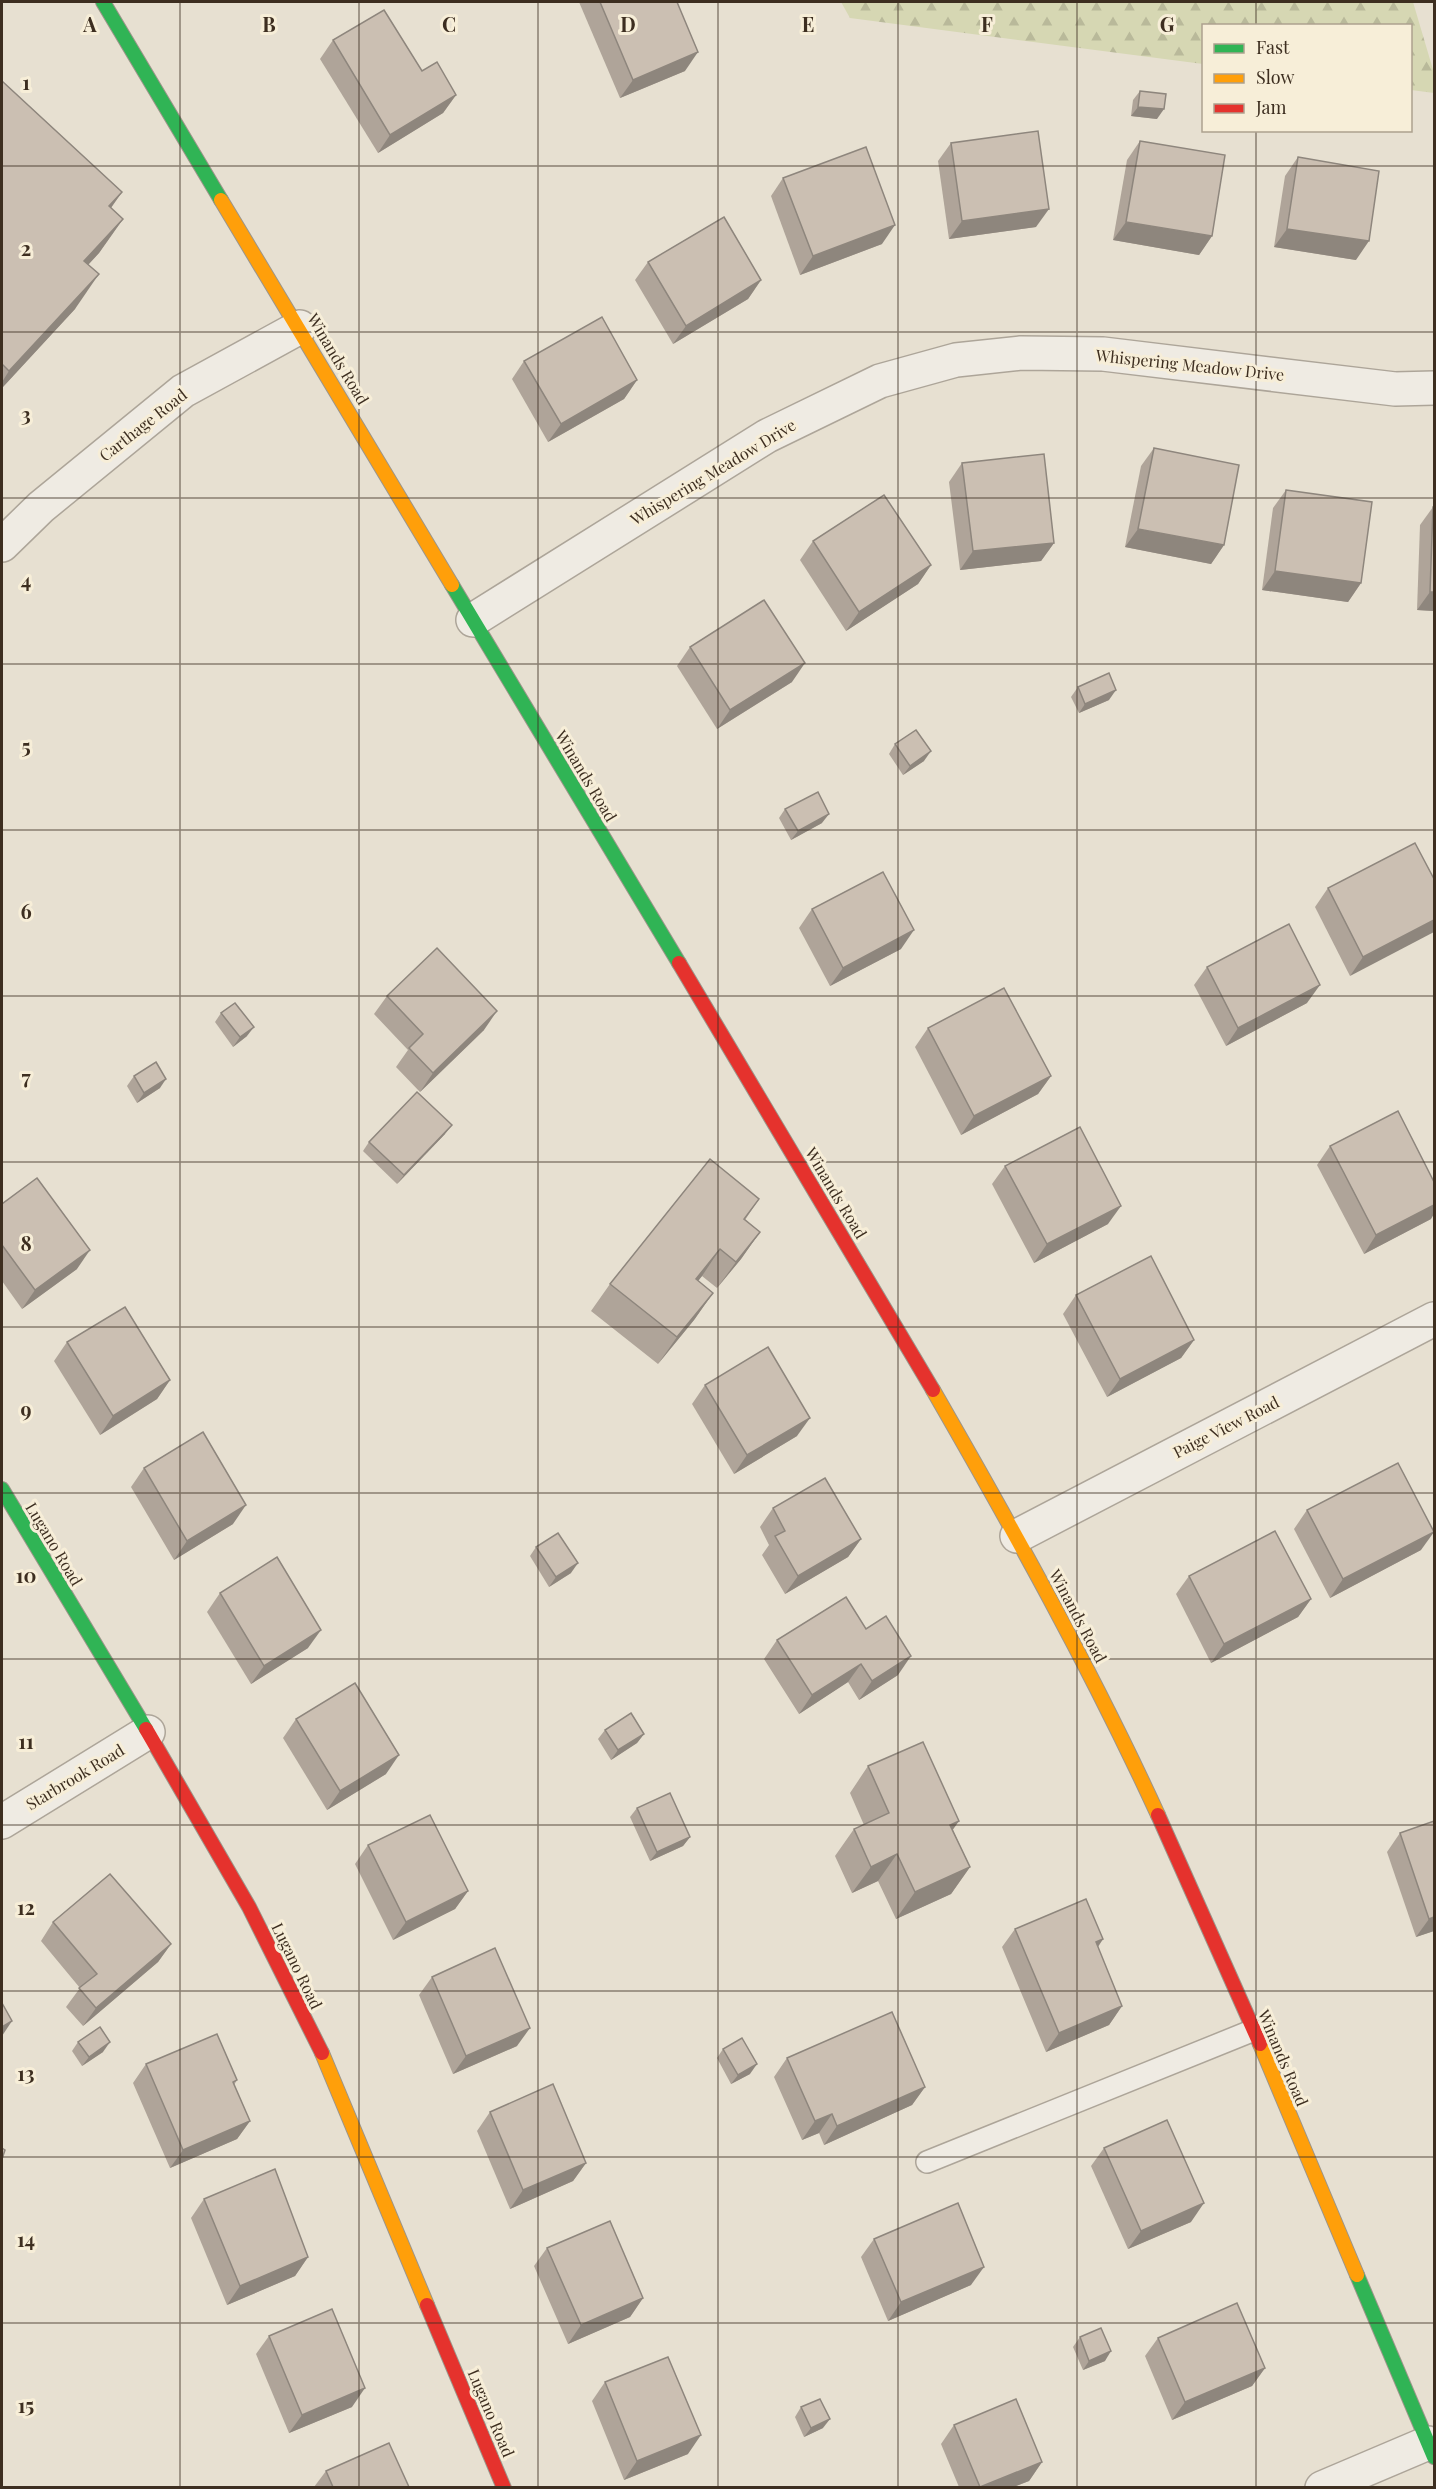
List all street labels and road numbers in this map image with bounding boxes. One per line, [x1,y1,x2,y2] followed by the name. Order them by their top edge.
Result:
[302,308,374,408] street label: Winands Road
[1094,344,1285,385] street label: Whispering Meadow Drive
[95,384,191,465] street label: Carthage Road
[625,414,799,530] street label: Whispering Meadow Drive
[550,725,622,825] street label: Winands Road
[800,1142,872,1242] street label: Winands Road
[1169,1391,1282,1462] street label: Paige View Road
[21,1498,88,1589] street label: Lugano Road
[1045,1565,1112,1666] street label: Winands Road
[22,1739,128,1814] street label: Starbrook Road
[267,1919,327,2012] street label: Lugano Road
[1253,2006,1313,2109] street label: Winands Road
[463,2366,519,2460] street label: Lugano Road

